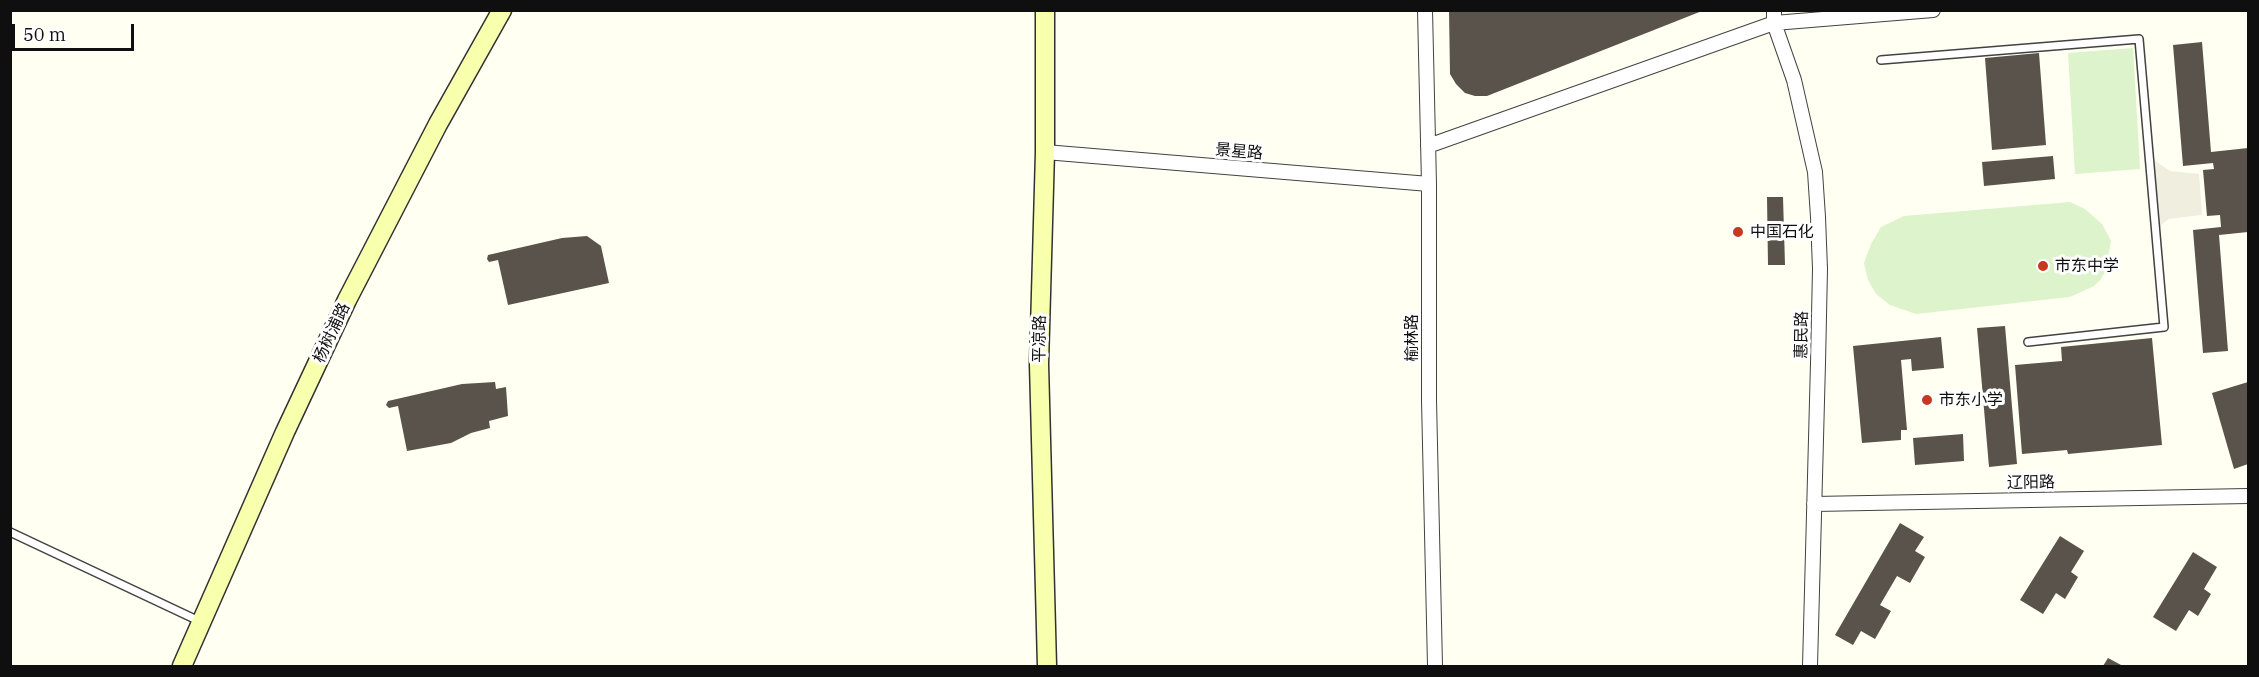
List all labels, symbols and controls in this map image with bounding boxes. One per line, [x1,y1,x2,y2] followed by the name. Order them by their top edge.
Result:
[15,12,136,50] scale bar
[23,23,66,46] text: 50 m
[1214,140,1264,164] street label: 景星路
[1750,222,1814,242] place label: 中国石化
[1731,225,1745,239] marker: 中国石化
[2055,256,2119,276] place label: 市东中学
[2036,259,2050,273] marker: 市东中学
[310,300,354,366] street label: 杨树浦路
[1792,311,1812,359] street label: 惠民路
[1402,314,1422,362] street label: 榆林路
[1030,315,1050,363] street label: 平凉路
[1939,390,2003,410] place label: 市东小学
[1920,393,1934,407] marker: 市东小学
[2007,473,2055,493] street label: 辽阳路

